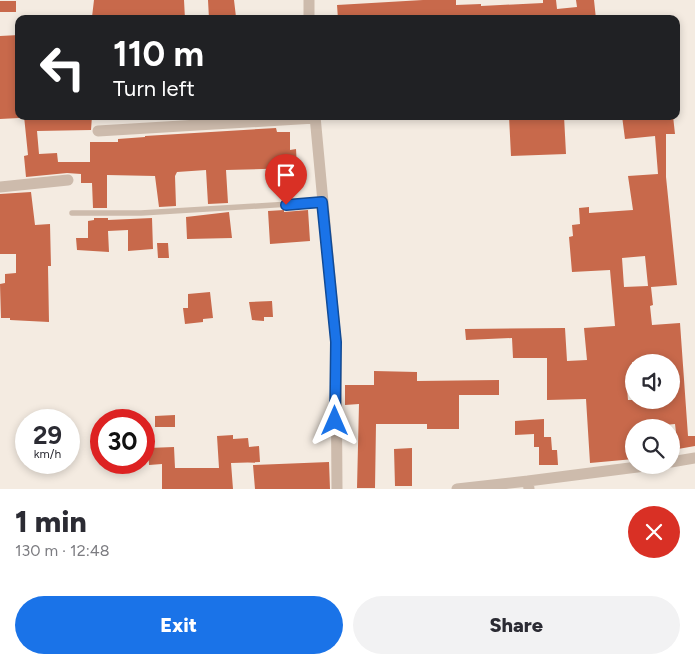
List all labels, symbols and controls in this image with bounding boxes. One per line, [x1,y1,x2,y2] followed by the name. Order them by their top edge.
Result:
[113,33,204,75] text: 110 m
[30,35,95,100] icon: left
[113,75,195,102] text: Turn left
[265,154,307,205] pin
[272,161,300,189] icon: arrive
[625,354,680,474] map controls
[625,354,680,409] button: sound
[308,394,360,446] position arrow
[90,409,155,474] speed limit sign: 30
[625,419,680,474] button: search
[33,420,62,450] text: 29
[34,447,61,461] text: km/h
[15,503,87,540] text: 1 min
[628,506,680,558] button: close
[15,541,109,560] text: 130 m · 12:48
[15,596,343,654] button: Exit
[353,596,680,654] button: Share

